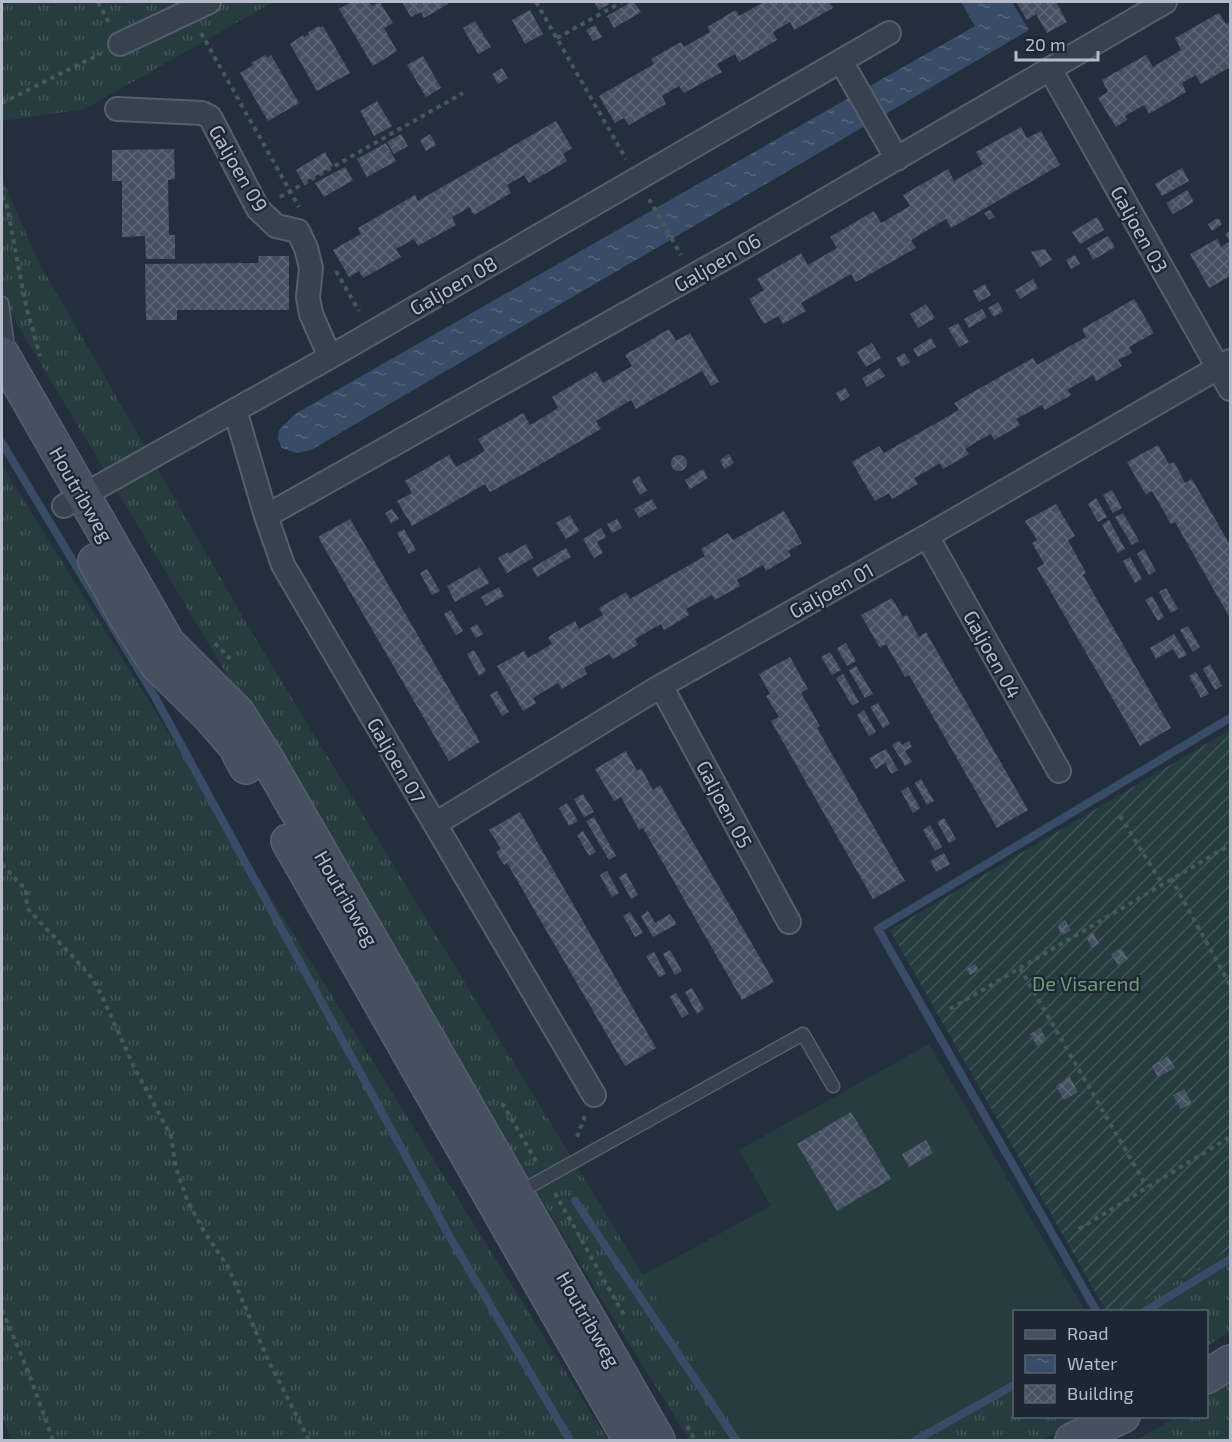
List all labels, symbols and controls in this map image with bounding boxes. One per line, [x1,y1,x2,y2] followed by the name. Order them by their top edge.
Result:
[1016,24,1098,62] scale bar
[1025,33,1066,55] text: 20 m
[205,120,273,216] street label: Galjoen 09
[1106,181,1174,277] street label: Galjoen 03
[669,228,765,296] street label: Galjoen 06
[405,250,501,320] street label: Galjoen 08
[45,442,119,546] street label: Houtribweg
[785,557,877,623] street label: Galjoen 01
[959,606,1027,702] street label: Galjoen 04
[363,713,431,807] street label: Galjoen 07
[692,756,758,852] street label: Galjoen 05
[310,846,384,950] street label: Houtribweg
[1032,971,1140,995] park label: De Visarend
[552,1267,626,1371] street label: Houtribweg
[1013,1310,1208,1418] legend
[1067,1322,1108,1344] text: Road
[1067,1352,1117,1374] text: Water
[1067,1382,1134,1404] text: Building

